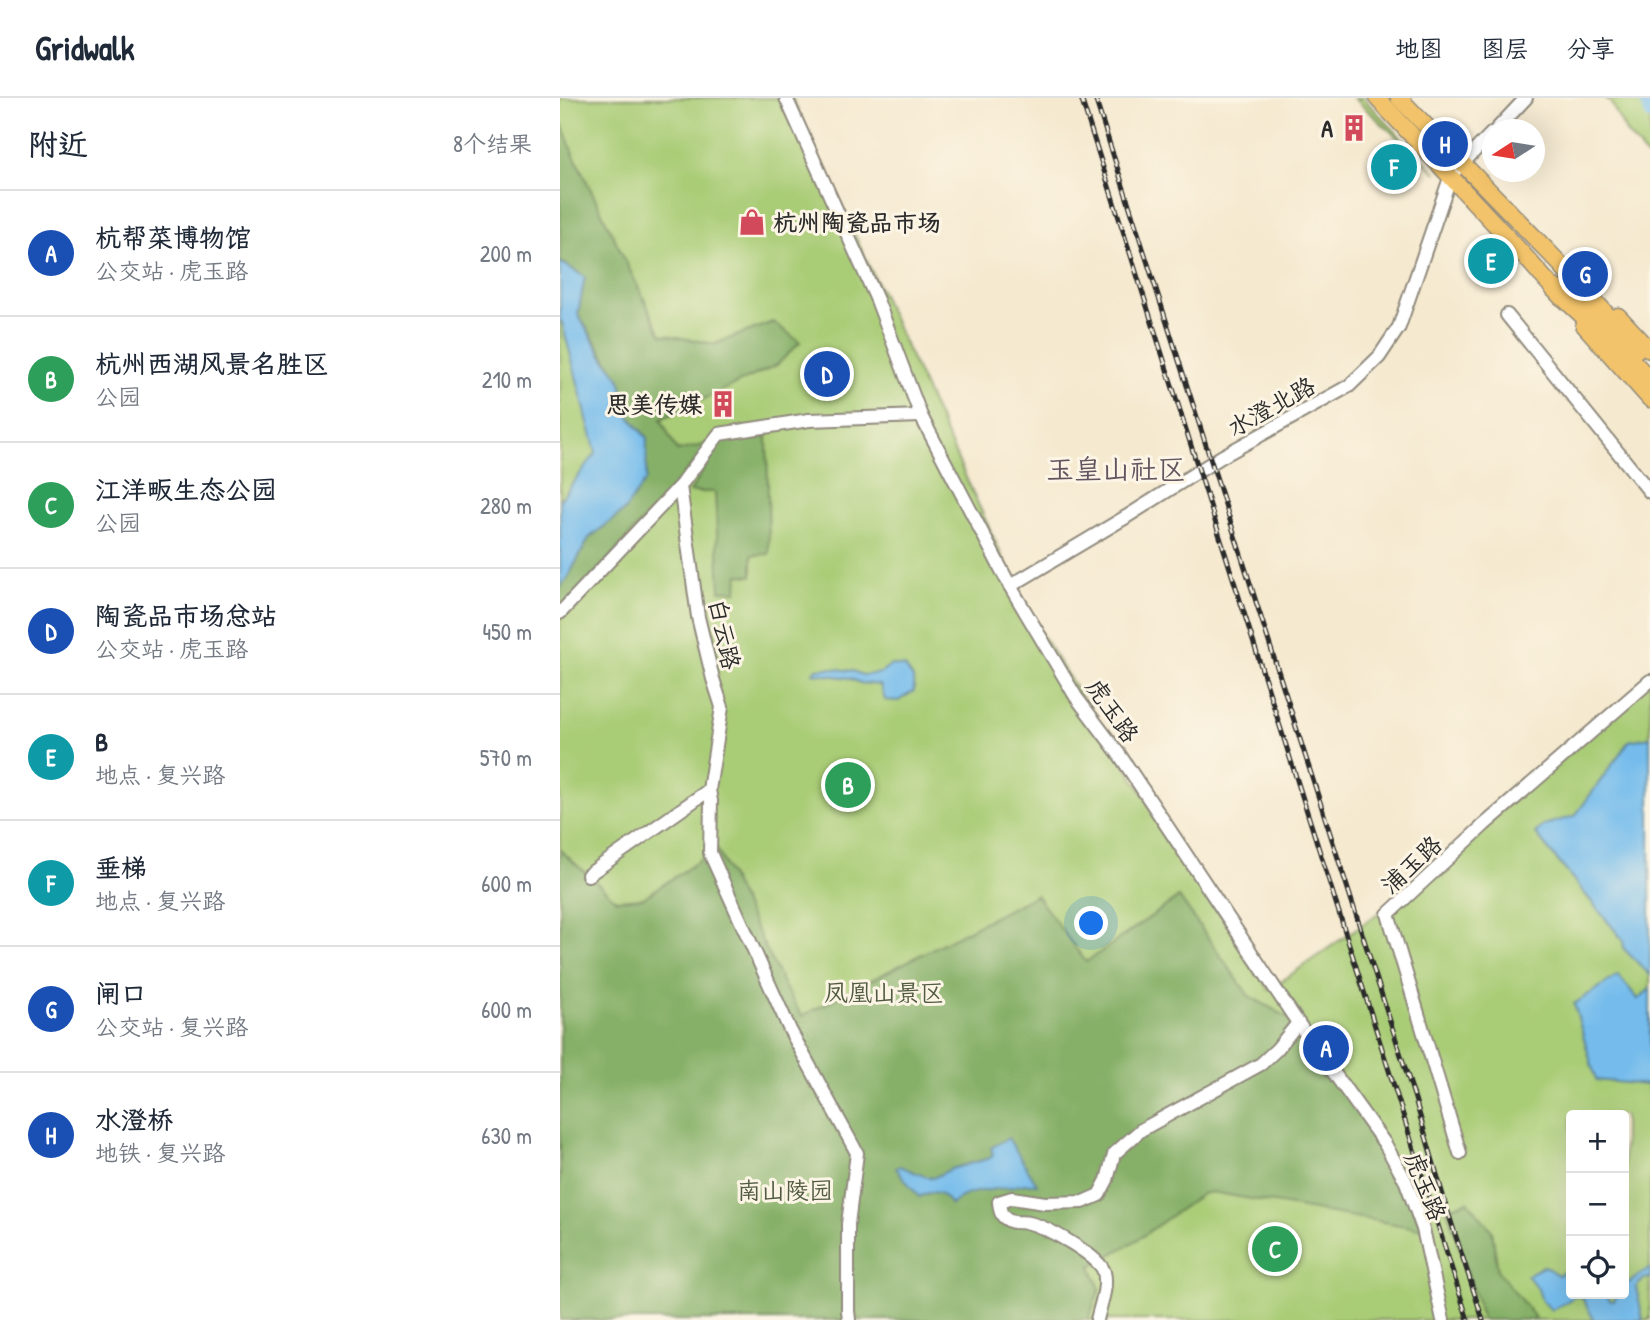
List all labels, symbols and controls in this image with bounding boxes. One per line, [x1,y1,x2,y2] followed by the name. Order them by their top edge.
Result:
[35,26,135,70] text: Gridwalk
[1395,32,1443,64] text: 地图
[1481,32,1529,64] text: 图层
[1567,32,1615,64] text: 分享
[1321,112,1333,144] place label: A
[1339,113,1369,143] building icon: A
[1422,118,1468,170] pin: H
[1482,119,1545,182] north arrow
[28,124,88,164] text: 附近
[453,128,532,159] text: 8个结果
[1371,141,1417,193] pin: F
[773,206,941,238] place label: 杭州陶瓷品市场
[737,207,767,237] shop icon: 杭州陶瓷品市场
[95,220,251,255] text: 杭帮菜博物馆
[1468,235,1514,287] pin: E
[45,238,57,269] text: A
[480,238,532,269] text: 200 m
[1562,248,1608,300] pin: G
[95,255,248,286] text: 公交站 · 虎玉路
[95,346,329,381] text: 杭州西湖风景名胜区
[804,348,850,400] pin: D
[45,364,57,395] text: B
[482,364,532,395] text: 210 m
[1221,369,1321,443] street label: 水澄北路
[95,381,141,412] text: 公园
[606,388,703,420] place label: 思美传媒
[708,389,738,419] building icon: 思美传媒
[1046,450,1186,488] district label: 玉皇山社区
[95,472,277,507] text: 江洋畈生态公园
[45,490,57,521] text: C
[480,490,532,521] text: 280 m
[95,507,141,538] text: 公园
[702,595,748,673] street label: 白云路
[95,598,277,633] text: 陶瓷品市场总站
[46,616,56,647] text: D
[482,616,532,647] text: 450 m
[95,633,248,664] text: 公交站 · 虎玉路
[1079,671,1147,749] street label: 虎玉路
[95,724,108,759] text: B
[46,742,56,773] text: E
[480,742,532,773] text: 570 m
[95,759,225,790] text: 地点 · 复兴路
[825,759,871,811] pin: B
[1374,828,1448,900] street label: 浦玉路
[95,850,147,885] text: 垂梯
[47,868,55,899] text: F
[481,868,532,899] text: 600 m
[95,885,225,916] text: 地点 · 复兴路
[1074,906,1108,940] your location
[95,976,147,1011] text: 闸口
[824,976,944,1008] park label: 凤凰山景区
[45,994,57,1025] text: G
[481,994,532,1025] text: 600 m
[95,1011,248,1042] text: 公交站 · 复兴路
[1303,1022,1349,1074] pin: A
[95,1102,173,1137] text: 水澄桥
[1566,1110,1629,1299] map controls
[1566,1110,1629,1173] button: +
[46,1120,56,1151] text: H
[481,1120,532,1151] text: 630 m
[95,1137,225,1168] text: 地铁 · 复兴路
[1398,1147,1454,1225] street label: 虎玉路
[1566,1173,1629,1236] button: −
[737,1174,833,1206] park label: 南山陵园
[1252,1223,1298,1275] pin: C
[1566,1236,1629,1299] button: locate

